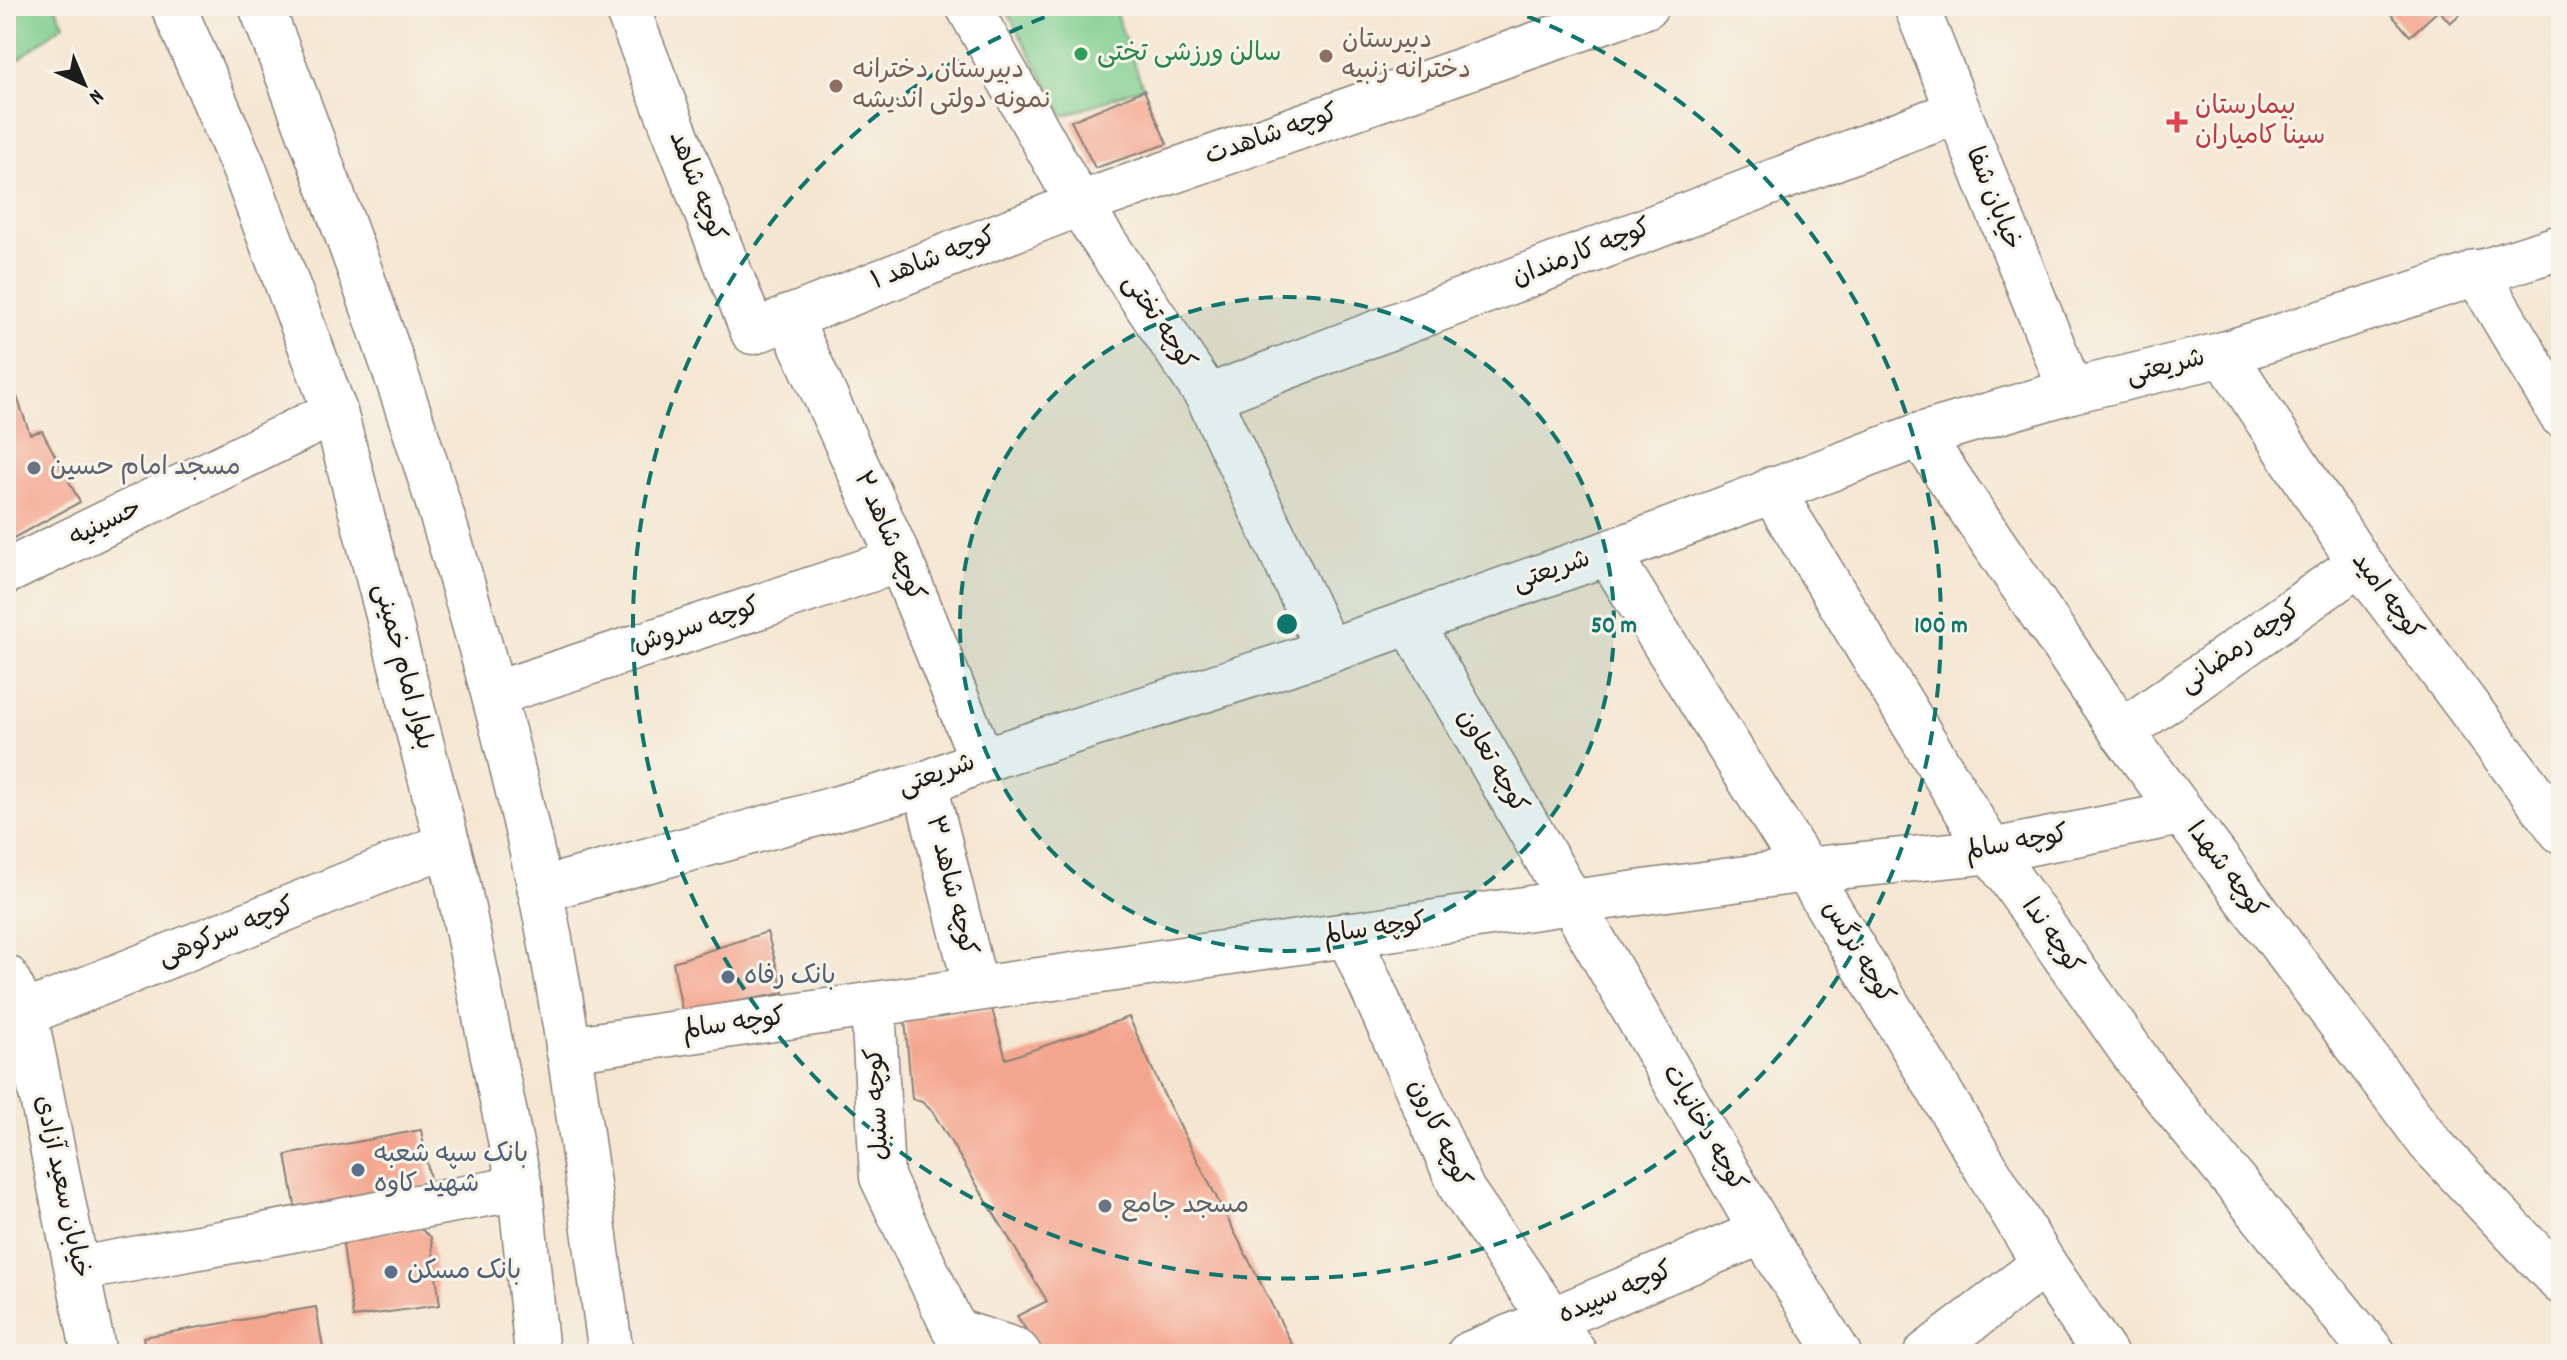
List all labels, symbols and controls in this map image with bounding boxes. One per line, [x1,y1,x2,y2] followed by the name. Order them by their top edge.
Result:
[1342,23,1471,90] place label: دبیرستان دخترانه زنبیه
[1097,36,1281,73] place label: سالن ورزشی تختی
[44,44,124,124] north arrow
[1072,45,1090,63] marker: سالن ورزشی تختی
[1317,47,1335,65] marker: دبیرستان دخترانه زنبیه
[852,53,1052,120] place label: دبیرستان دخترانه نمونه دولتی اندیشه
[827,77,845,95] marker: دبیرستان دخترانه نمونه دولتی اندیشه
[81,81,110,111] text: N
[2195,89,2325,156] place label: بیمارستان سینا کامیاران
[1200,96,1344,176] street label: کوچه شاهدت
[2166,111,2188,133] marker: بیمارستان سینا کامیاران
[658,126,734,248] street label: کوچه شاهد
[1954,142,2030,256] street label: خیابان شفا
[1507,211,1657,297] street label: کوچه کارمندان
[866,219,1002,301] street label: کوچه شاهد ۱
[1112,267,1204,379] street label: کوچه تختی
[2123,340,2209,396] street label: شریعتی
[50,450,241,487] place label: مسجد امام حسین
[25,459,43,477] marker: مسجد امام حسین
[843,466,933,608] street label: کوچه شاهد ۲
[63,491,149,557] street label: حسینیه
[1508,542,1596,602] street label: شریعتی
[2341,545,2431,649] street label: کوچه امید
[362,580,442,754] street label: بلوار امام خمینی
[629,589,765,665] street label: کوچه سروش
[2173,592,2309,704] street label: کوچه رمضانی
[1273,610,1301,638] centre of rings
[1591,610,1637,644] text: 50 m
[1914,610,1968,644] text: 100 m
[1446,703,1536,821] street label: کوچه تعاون
[893,745,981,807] street label: شریعتی
[915,812,985,960] street label: کوچه شاهد ۳
[2176,814,2274,928] street label: کوچه شهدا
[1963,817,2071,871] street label: کوچه سالم
[153,889,301,977] street label: کوچه سرکوهی
[2011,891,2091,983] street label: کوچه ندا
[1812,894,1902,1012] street label: کوچه نرگس
[1321,904,1429,956] street label: کوچه سالم
[744,959,836,996] place label: بانک رفاه
[719,968,737,986] marker: بانک رفاه
[680,999,788,1051] street label: کوچه سالم
[858,1047,900,1161] street label: کوچه سنبل
[1652,1058,1754,1200] street label: کوچه دخانیات
[1397,1074,1479,1194] street label: کوچه کارون
[24,1092,98,1282] street label: خیابان سعید آزادی
[374,1137,528,1204] place label: بانک سپه شعبه شهید کاوه
[349,1161,367,1179] marker: بانک سپه شعبه شهید کاوه
[1121,1188,1249,1225] place label: مسجد جامع
[1096,1197,1114,1215] marker: مسجد جامع
[1553,1253,1679,1335] street label: کوچه سپیده
[407,1254,521,1291] place label: بانک مسکن
[382,1263,400,1281] marker: بانک مسکن

